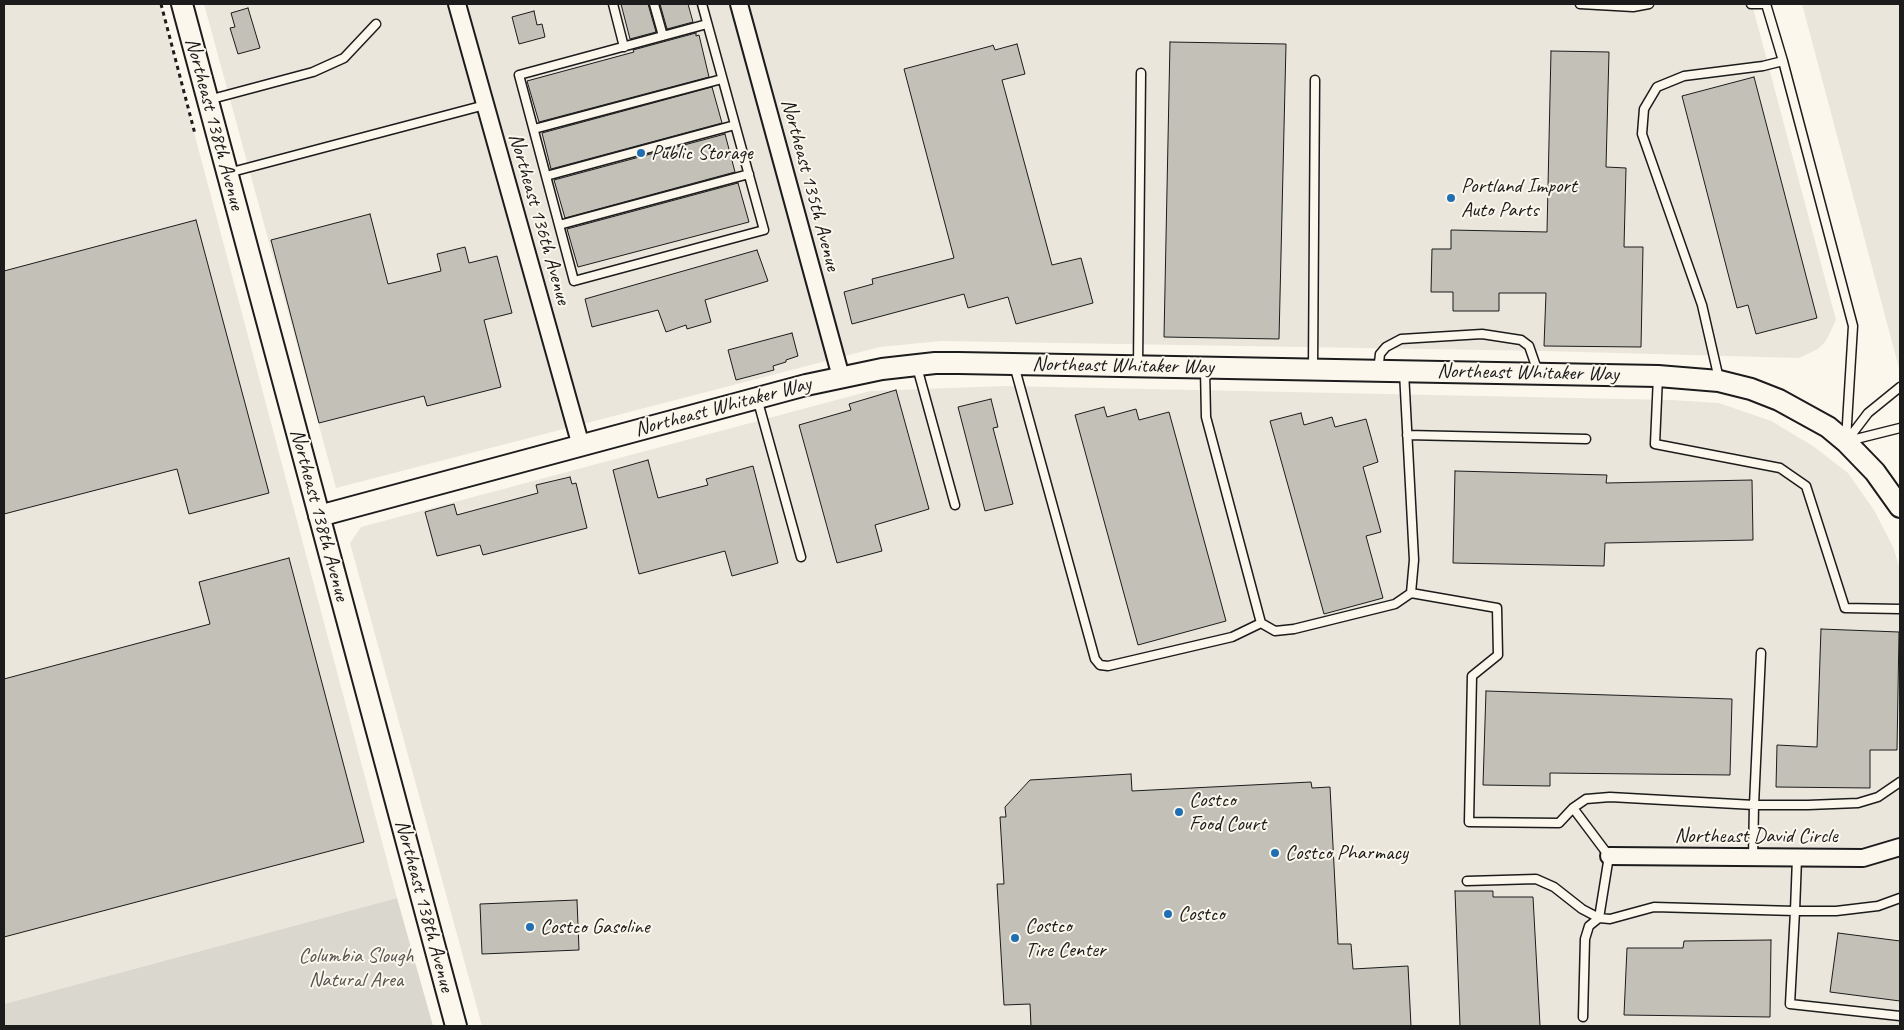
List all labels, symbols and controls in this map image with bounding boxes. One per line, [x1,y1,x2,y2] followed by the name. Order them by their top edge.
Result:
[179,35,249,213] street label: Northeast 138th Avenue
[775,96,845,274] street label: Northeast 135th Avenue
[503,131,575,307] street label: Northeast 136th Avenue
[651,140,752,166] place label: Public Storage
[635,147,647,159] marker: Public Storage
[1461,173,1577,223] place label: Portland Import Auto Parts
[1445,192,1457,204] marker: Portland Import Auto Parts
[1032,352,1214,380] street label: Northeast Whitaker Way
[1437,359,1619,387] street label: Northeast Whitaker Way
[632,371,814,443] street label: Northeast Whitaker Way
[284,426,354,604] street label: Northeast 138th Avenue
[1189,787,1266,837] place label: Costco Food Court
[1173,806,1185,818] marker: Costco Food Court
[389,817,459,995] street label: Northeast 138th Avenue
[1675,823,1837,849] street label: Northeast David Circle
[1285,840,1408,866] place label: Costco Pharmacy
[1269,847,1281,859] marker: Costco Pharmacy
[1178,901,1225,927] place label: Costco
[1162,908,1174,920] marker: Costco
[1025,913,1106,963] place label: Costco Tire Center
[540,914,649,940] place label: Costco Gasoline
[524,921,536,933] marker: Costco Gasoline
[1009,932,1021,944] marker: Costco Tire Center
[298,943,414,993] park label: Columbia Slough Natural Area

